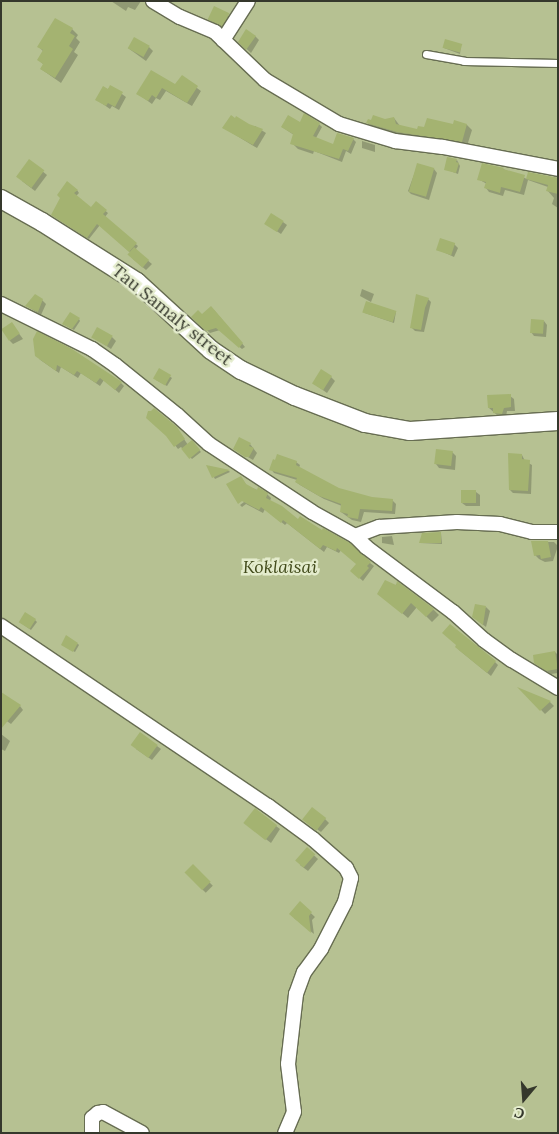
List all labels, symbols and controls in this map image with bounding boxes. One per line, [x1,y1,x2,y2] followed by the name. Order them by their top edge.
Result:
[107,260,237,370] street label: Tau Samaly street
[243,556,317,578] park label: Koklaisai
[499,1074,549,1124] north arrow
[512,1103,527,1123] text: С

